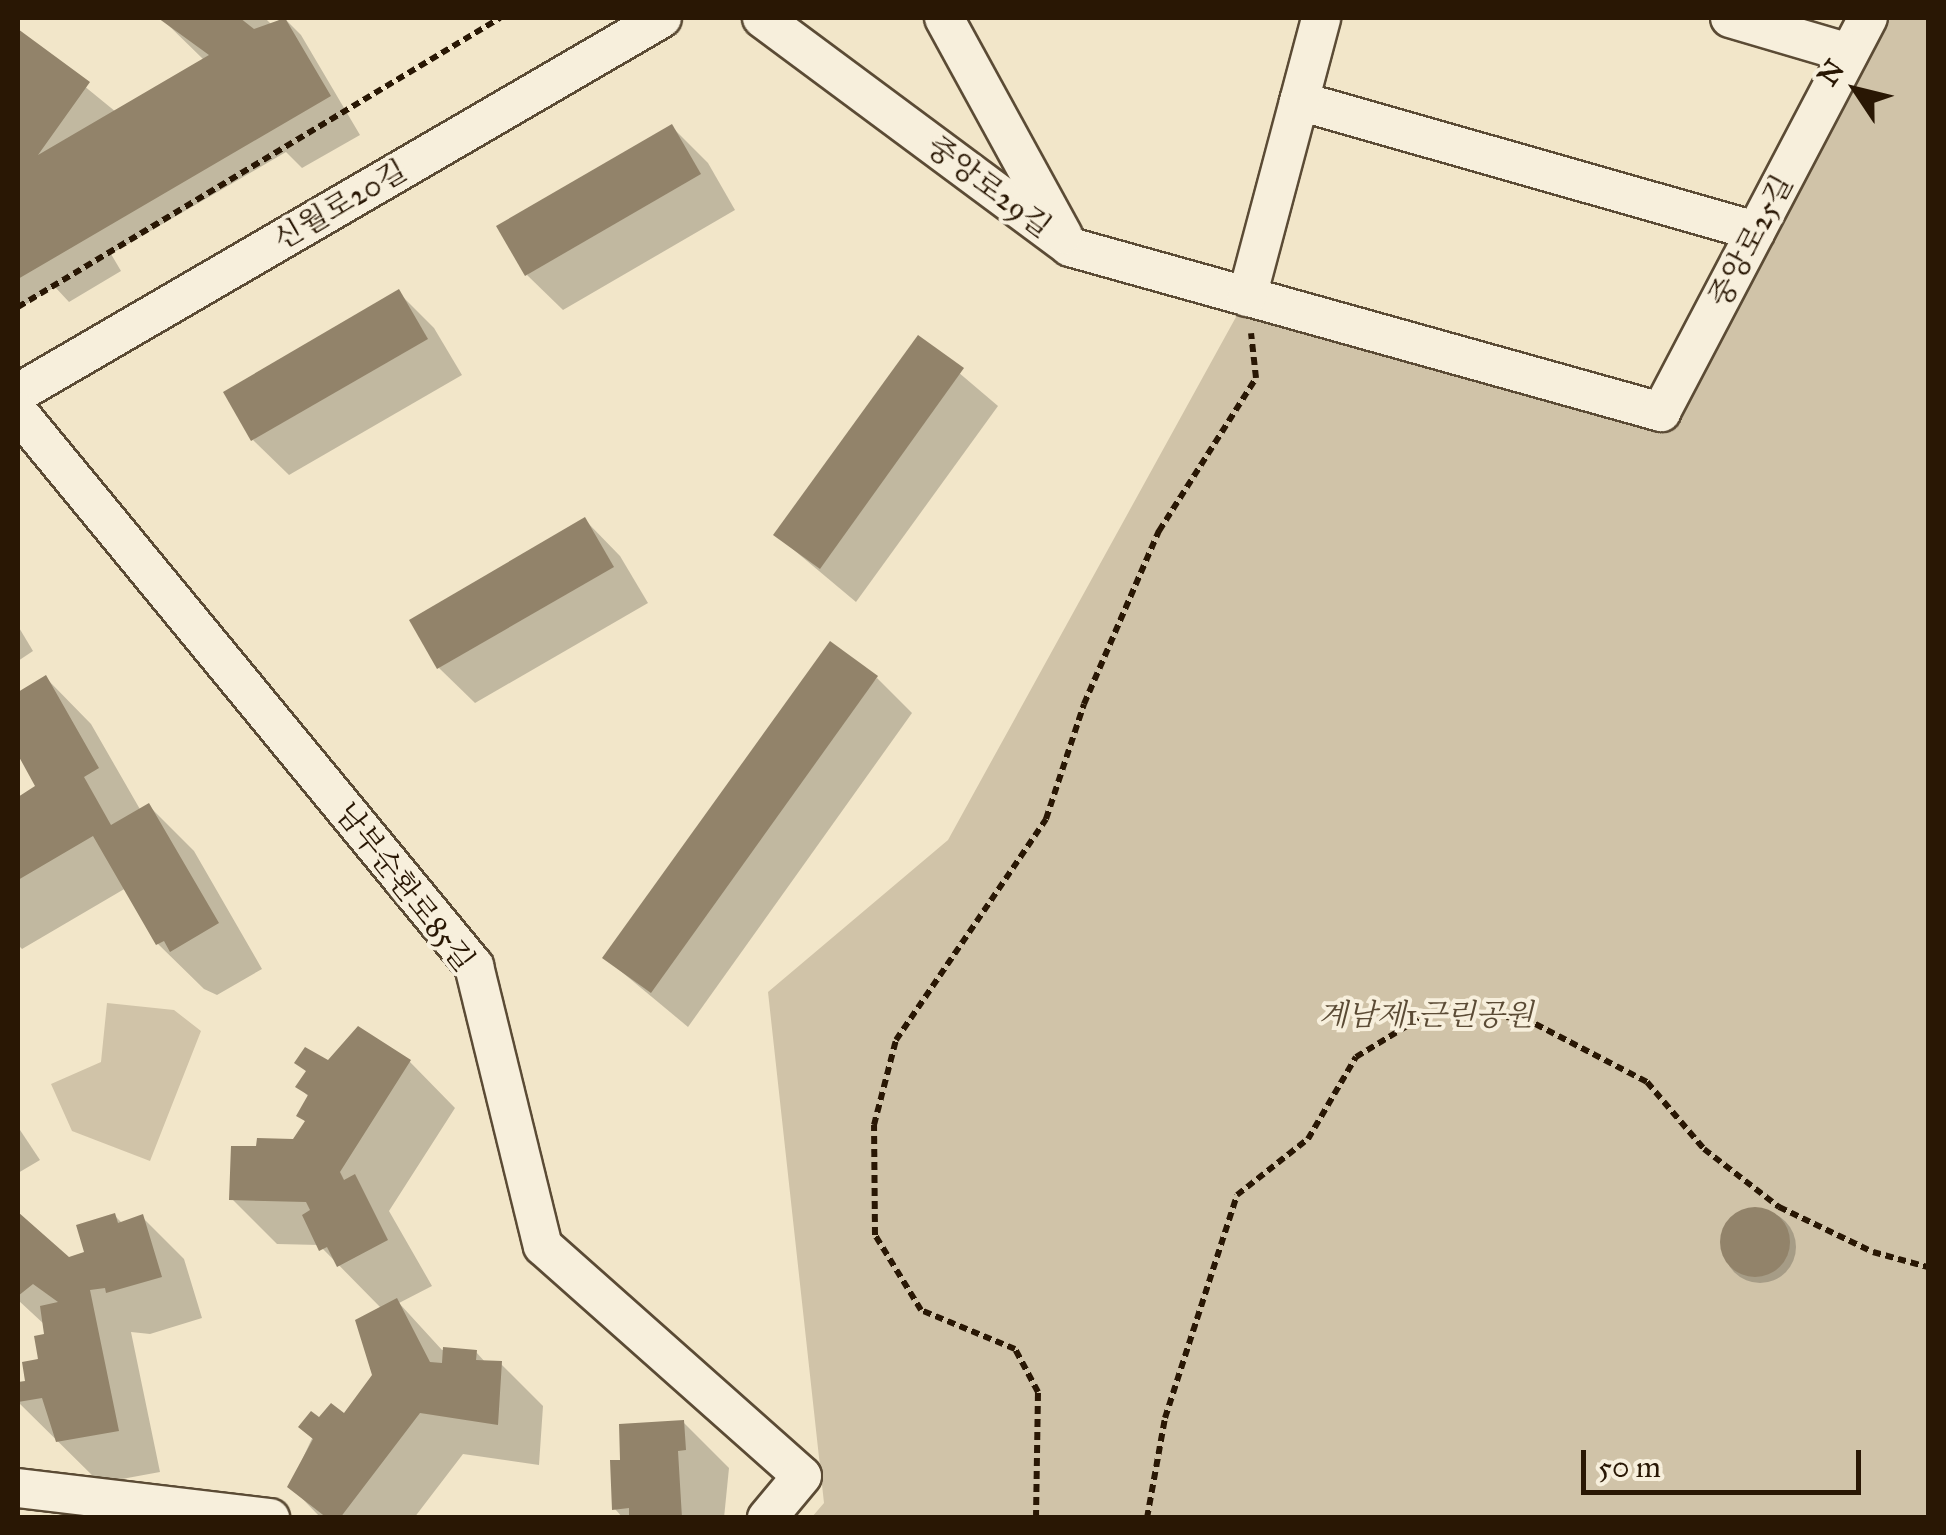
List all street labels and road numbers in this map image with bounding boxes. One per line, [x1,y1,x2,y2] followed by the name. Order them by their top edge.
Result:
[920,128,1058,246] street label: 중앙로29길
[267,152,413,258] street label: 신월로20길
[1701,169,1801,313] street label: 중앙로25길
[328,796,482,978] street label: 남부순환로85길

